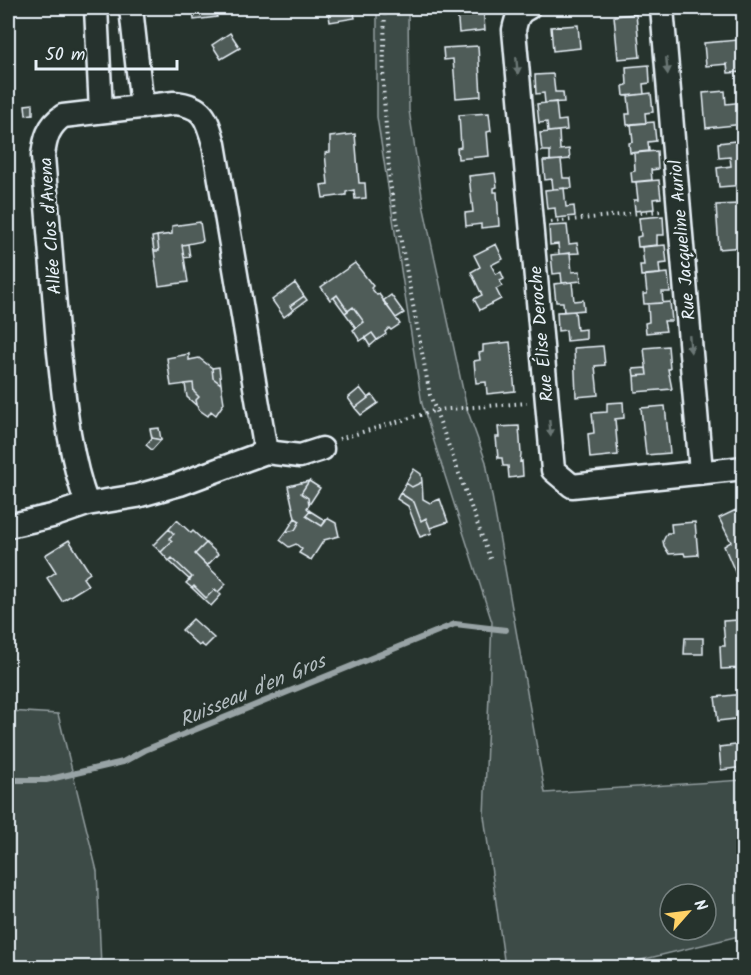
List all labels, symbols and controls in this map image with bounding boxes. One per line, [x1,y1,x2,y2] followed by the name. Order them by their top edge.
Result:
[36,33,177,71] scale bar
[45,41,85,70] text: 50 m
[662,56,671,75] one-way arrow
[512,57,522,76] one-way arrow
[32,156,71,295] street label: Allée Clos d'Avena
[662,158,705,321] street label: Rue Jacqueline Auriol
[522,265,563,403] street label: Rue Élise Deroche
[686,334,695,353] one-way arrow
[545,418,555,437] one-way arrow
[175,646,333,737] water label: Ruisseau d'en Gros
[658,882,718,942] north arrow
[687,895,713,916] text: N

